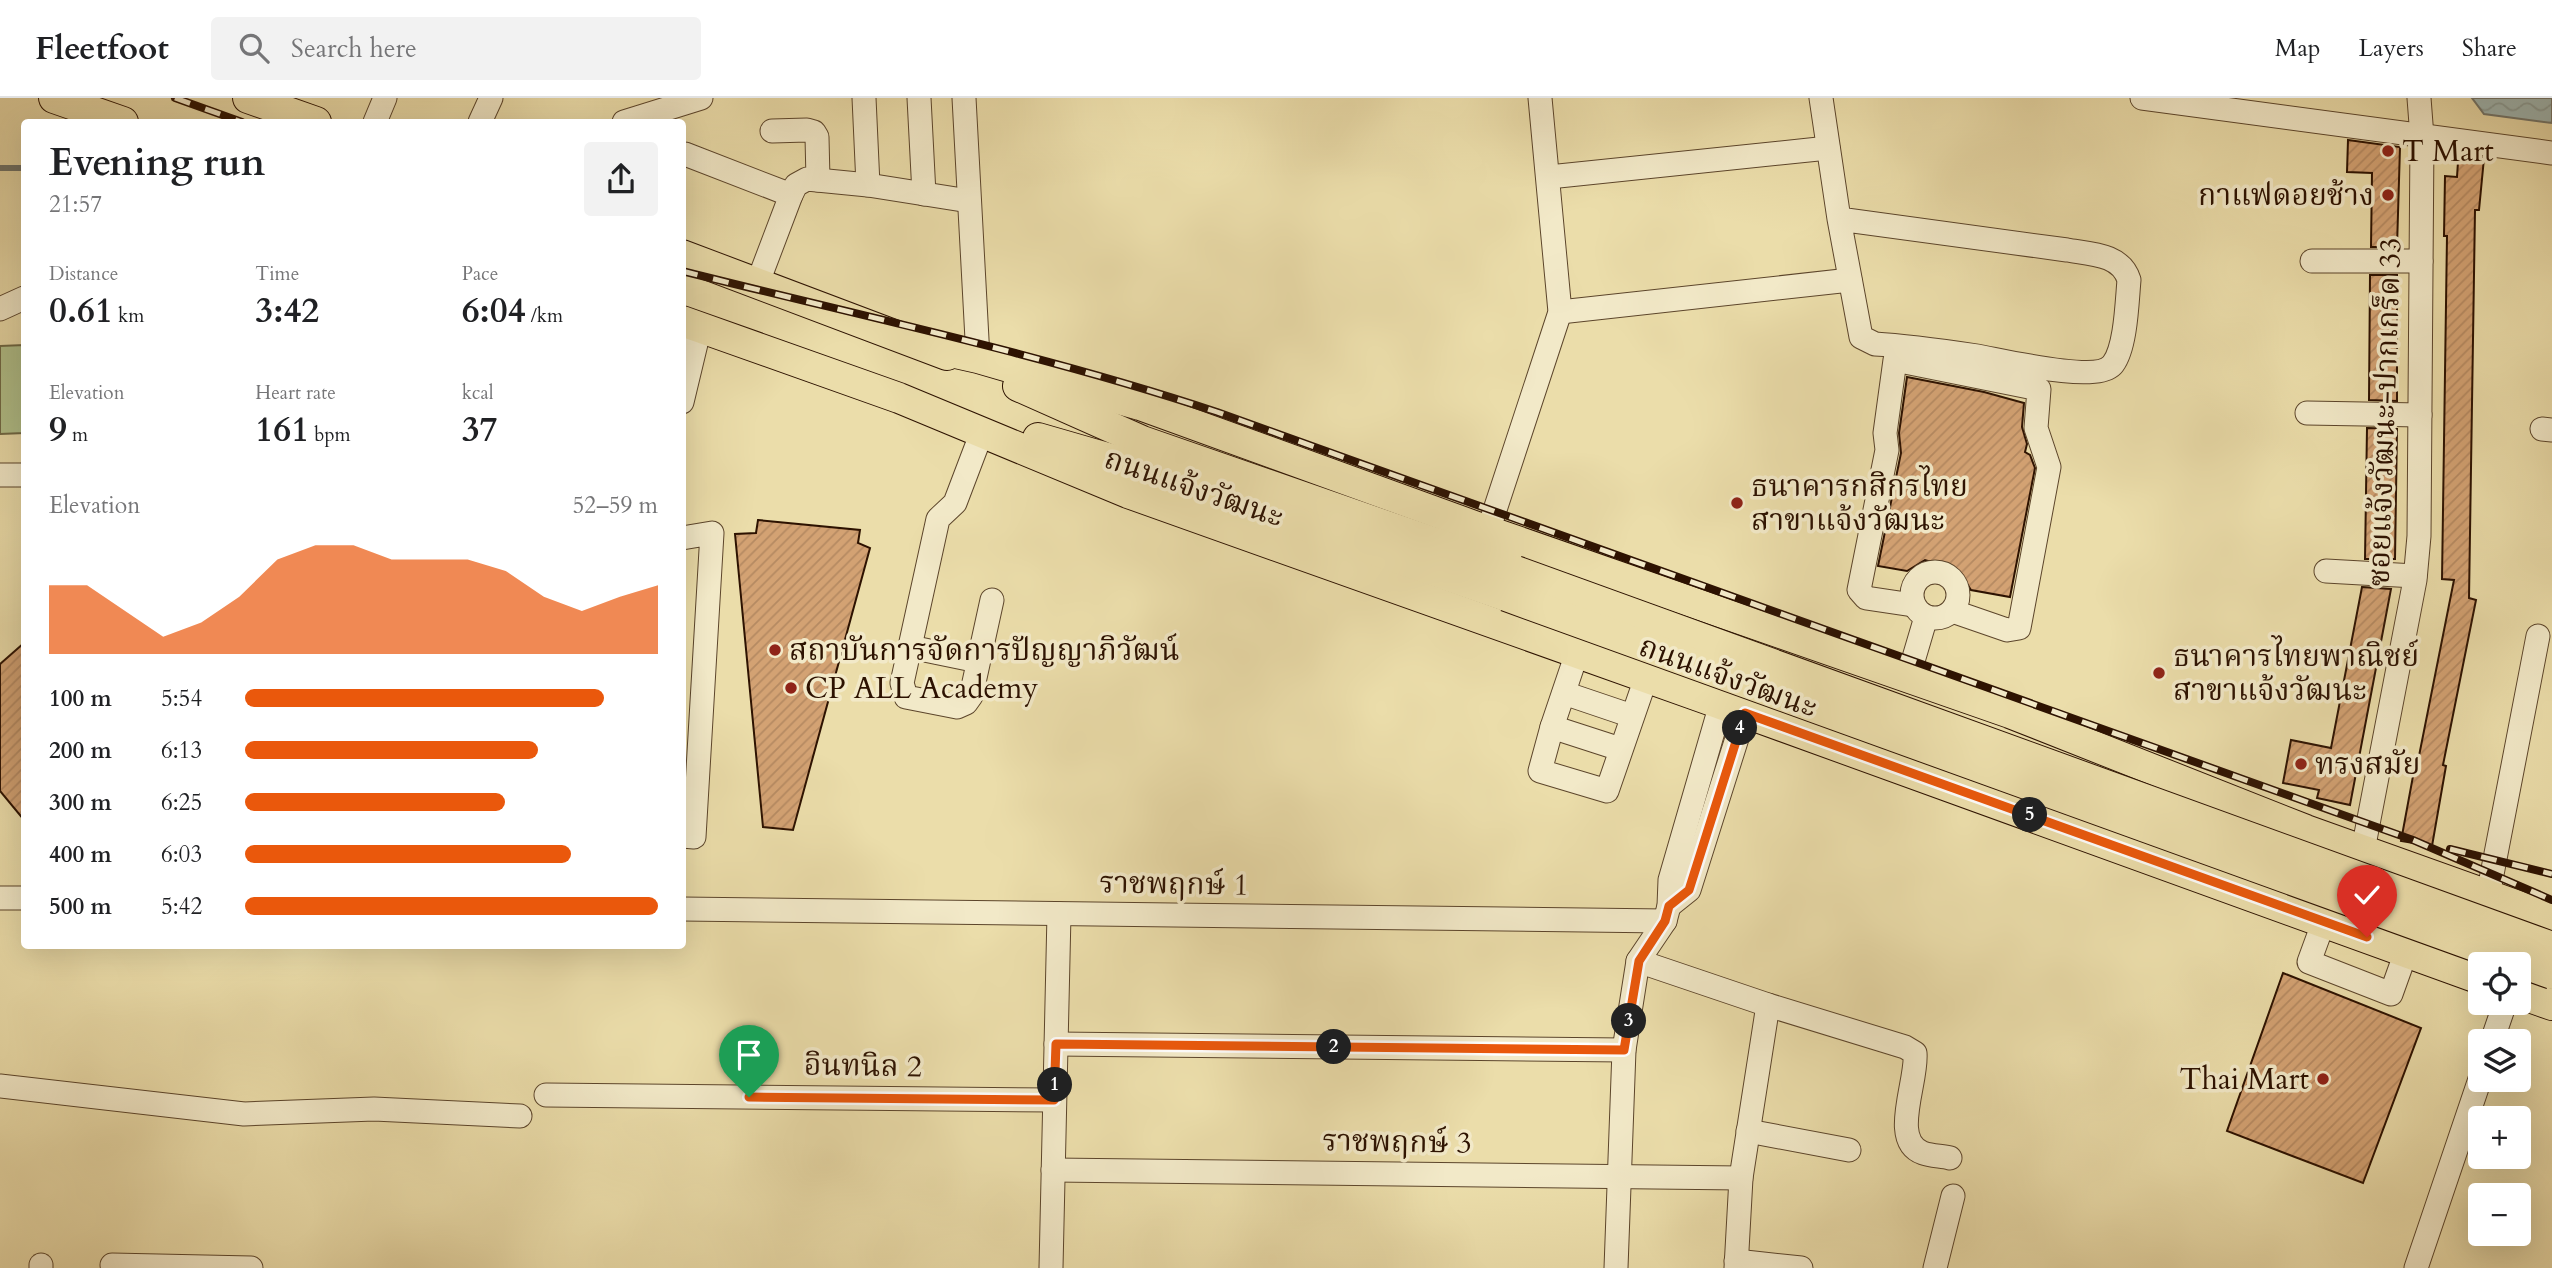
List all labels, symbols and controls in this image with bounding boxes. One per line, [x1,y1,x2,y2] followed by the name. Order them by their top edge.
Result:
[211,17,701,80] search box
[35,26,169,71] text: Fleetfoot
[235,29,273,67] icon: search
[291,31,417,66] text: Search here
[2275,32,2321,65] text: Map
[2359,32,2424,65] text: Layers
[2462,32,2517,65] text: Share
[2402,131,2494,172] place label: T Mart
[49,137,265,189] text: Evening run
[584,142,658,216] button: share
[2380,143,2396,159] marker: T Mart
[2198,175,2374,216] place label: กาแฟดอยช้าง
[2380,187,2396,203] marker: กาแฟดอยช้าง
[49,189,102,220] text: 21:57
[2358,237,2412,587] street label: ซอยแจ้งวัฒนะ-ปากเกร็ด 33
[49,261,118,287] text: Distance
[255,261,299,287] text: Time
[462,261,498,287] text: Pace
[49,287,113,335] text: 0.61
[255,287,319,335] text: 3:42
[462,287,526,335] text: 6:04
[113,303,144,329] text: km
[526,303,563,329] text: /km
[49,380,124,406] text: Elevation
[255,380,336,406] text: Heart rate
[462,380,494,406] text: kcal
[49,406,67,454] text: 9
[255,406,309,454] text: 161
[462,406,498,454] text: 37
[67,422,88,448] text: m
[309,422,351,448] text: bpm
[1099,438,1289,538] street label: ถนนแจ้งวัฒนะ
[1751,465,1968,541] place label: ธนาคารกสิกรไทย สาขาแจ้งวัฒนะ
[49,490,140,521] text: Elevation
[573,490,658,521] text: 52–59 m
[1729,495,1745,511] marker: ธนาคารกสิกรไทย สาขาแจ้งวัฒนะ
[1633,626,1823,728] street label: ถนนแจ้งวัฒนะ
[789,630,1180,671] place label: สถาบันการจัดการปัญญาภิวัฒน์
[2173,635,2419,711] place label: ธนาคารไทยพาณิชย์ สาขาแจ้งวัฒนะ
[767,642,783,658] marker: สถาบันการจัดการปัญญาภิวัฒน์
[2151,665,2167,681] marker: ธนาคารไทยพาณิชย์ สาขาแจ้งวัฒนะ
[805,668,1038,709] place label: CP ALL Academy
[783,680,799,696] marker: CP ALL Academy
[49,683,112,714] text: 100 m
[161,683,202,714] text: 5:54
[1722,710,1758,746] pin: 4
[1735,714,1744,740] text: 4
[49,735,112,766] text: 200 m
[161,735,202,766] text: 6:13
[2315,744,2420,785] place label: ทรงสมัย
[2293,756,2309,772] marker: ทรงสมัย
[49,787,112,818] text: 300 m
[161,787,202,818] text: 6:25
[2012,798,2048,832] pin: 5
[2025,801,2034,827] text: 5
[49,839,112,870] text: 400 m
[161,839,202,870] text: 6:03
[1099,862,1249,906] street label: ราชพฤกษ์ 1
[2337,865,2397,937] pin
[2348,876,2386,914] icon: check
[49,891,112,922] text: 500 m
[161,891,202,922] text: 5:42
[2468,952,2531,1246] map controls
[2468,952,2531,1015] button: locate
[1612,1004,1646,1038] pin: 3
[1624,1007,1633,1033] text: 3
[719,1025,779,1097] pin
[2468,1029,2531,1092] button: layers
[1316,1030,1352,1065] pin: 2
[1329,1033,1338,1059] text: 2
[730,1036,768,1074] icon: arrive
[804,1044,922,1088] street label: อินทนิล 2
[2179,1059,2310,1100] place label: Thai Mart
[1038,1068,1072,1102] pin: 1
[1050,1071,1059,1097] text: 1
[2315,1071,2331,1087] marker: Thai Mart
[2468,1106,2531,1169] button: +
[1322,1120,1472,1164] street label: ราชพฤกษ์ 3
[2468,1183,2531,1246] button: −

